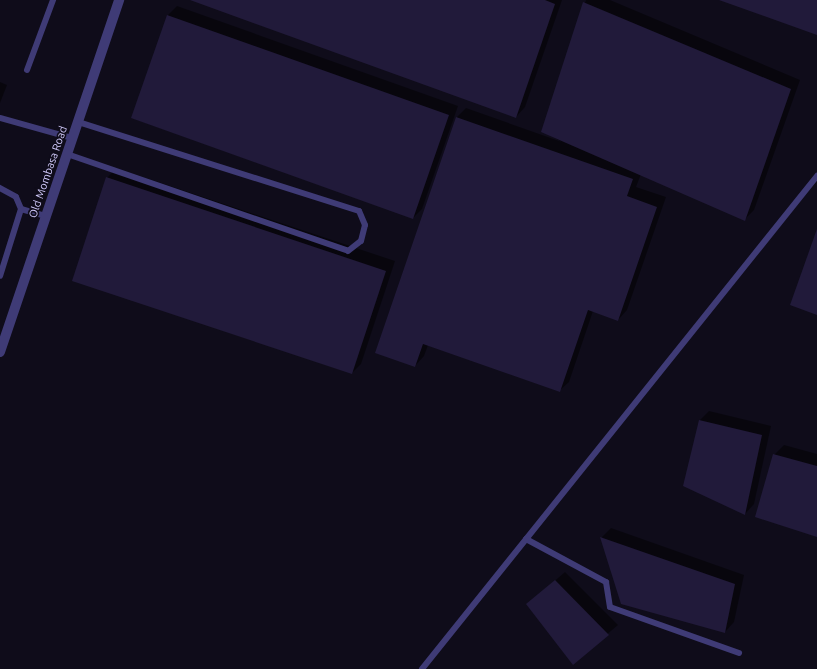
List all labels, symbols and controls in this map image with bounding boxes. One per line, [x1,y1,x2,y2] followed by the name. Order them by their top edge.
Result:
[26,124,70,220] street label: Old Mombasa Road

